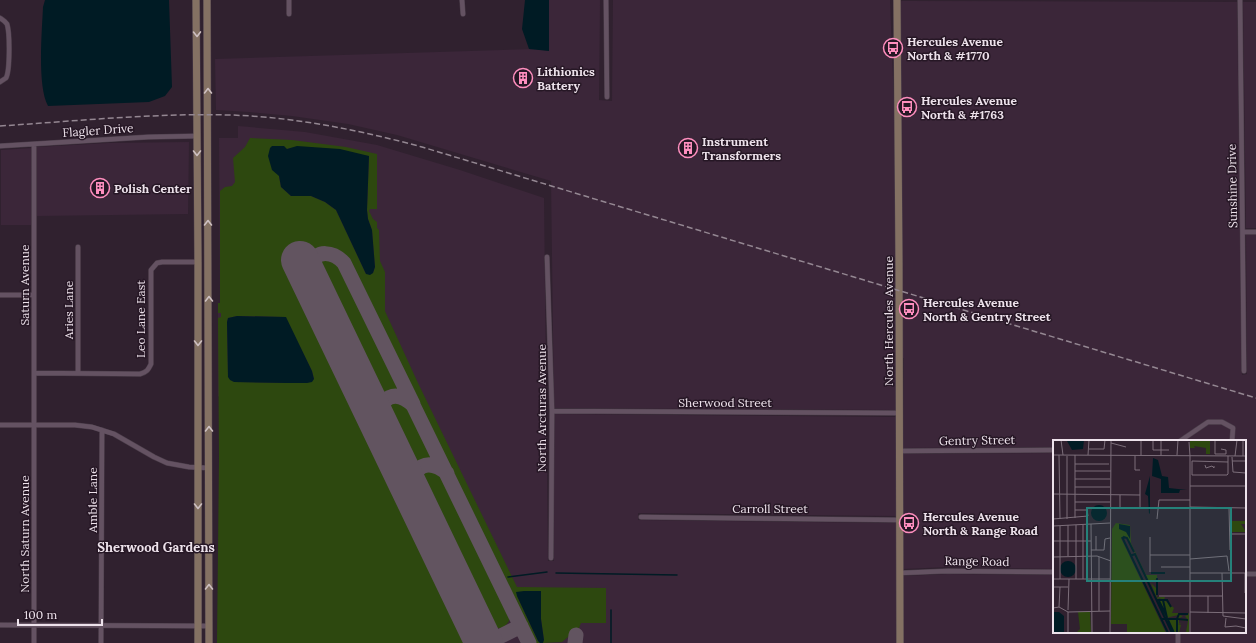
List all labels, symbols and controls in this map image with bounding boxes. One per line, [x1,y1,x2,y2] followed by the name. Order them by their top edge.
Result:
[192,31,201,37] one-way arrow
[907,34,1004,63] place label: Hercules Avenue North & #1770
[882,37,904,59] bus stop icon: Hercules Avenue North & #1770
[537,64,595,93] place label: Lithionics Battery
[512,67,534,89] building icon: Lithionics Battery
[204,88,212,94] one-way arrow
[921,93,1018,122] place label: Hercules Avenue North & #1763
[896,96,918,118] bus stop icon: Hercules Avenue North & #1763
[62,120,134,140] street label: Flagler Drive
[702,134,781,163] place label: Instrument Transformers
[677,137,699,159] building icon: Instrument Transformers
[1224,143,1240,228] street label: Sunshine Drive
[193,150,201,156] one-way arrow
[89,177,111,199] building icon: Polish Center
[114,181,192,196] place label: Polish Center
[204,220,212,226] one-way arrow
[17,244,32,326] street label: Saturn Avenue
[881,256,896,386] street label: North Hercules Avenue
[61,280,76,340] street label: Aries Lane
[133,280,148,358] street label: Leo Lane East
[923,295,1052,324] place label: Hercules Avenue North & Gentry Street
[205,296,213,302] one-way arrow
[898,298,920,320] bus stop icon: Hercules Avenue North & Gentry Street
[194,340,202,346] one-way arrow
[534,344,549,472] street label: North Arcturas Avenue
[678,395,772,410] street label: Sherwood Street
[205,426,213,432] one-way arrow
[939,432,1016,448] street label: Gentry Street
[1053,440,1246,633] inset map
[85,467,100,534] street label: Amble Lane
[17,475,32,593] street label: North Saturn Avenue
[732,501,808,516] street label: Carroll Street
[194,503,202,509] one-way arrow
[923,509,1038,538] place label: Hercules Avenue North & Range Road
[898,512,920,534] bus stop icon: Hercules Avenue North & Range Road
[97,539,215,556] district label: Sherwood Gardens
[944,553,1010,569] street label: Range Road
[205,584,213,590] one-way arrow
[18,601,102,627] scale bar
[24,607,57,622] text: 100 m

